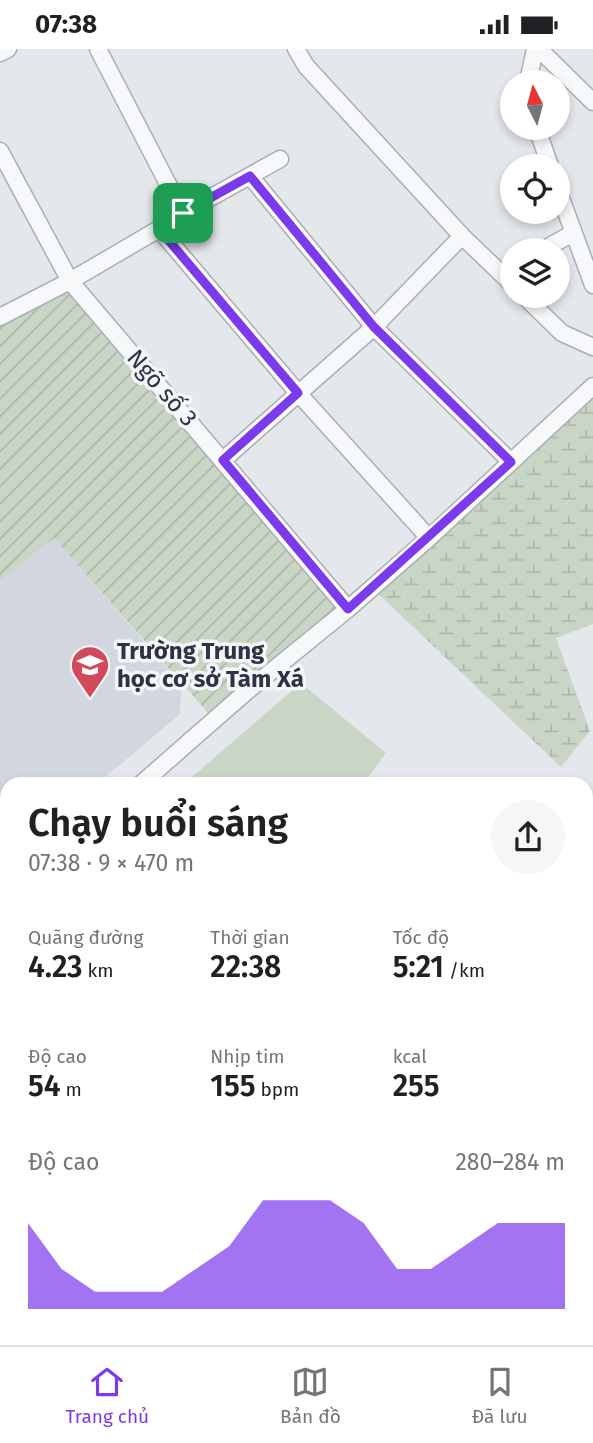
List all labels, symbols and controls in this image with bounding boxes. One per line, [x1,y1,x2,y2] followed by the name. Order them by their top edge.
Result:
[35,9,97,40] text: 07:38
[500,70,570,140] north arrow
[500,70,570,308] map controls
[500,154,570,224] button: locate
[153,183,213,243] pin
[164,194,202,232] icon: arrive
[500,238,570,308] button: layers
[121,344,203,432] street label: Ngõ số 3
[117,637,304,693] place label: Trường Trung học cơ sở Tàm Xá
[69,644,111,699] school or university icon: Trường Trung học cơ sở Tàm Xá
[28,800,288,846] text: Chạy buổi sáng
[491,800,565,874] button: share
[28,849,194,877] text: 07:38 · 9 × 470 m
[28,926,143,949] text: Quãng đường
[210,926,290,949] text: Thời gian
[393,926,449,949] text: Tốc độ
[28,949,83,985] text: 4.23
[210,949,281,985] text: 22:38
[393,949,444,985] text: 5:21
[83,959,114,982] text: km
[444,959,485,982] text: /km
[28,1045,87,1068] text: Độ cao
[210,1045,285,1068] text: Nhịp tim
[393,1045,427,1068] text: kcal
[28,1068,61,1104] text: 54
[210,1068,255,1104] text: 155
[393,1068,440,1104] text: 255
[61,1078,82,1101] text: m
[255,1078,299,1101] text: bpm
[28,1148,99,1176] text: Độ cao
[455,1148,565,1176] text: 280–284 m
[66,1363,149,1428] tab: Trang chủ
[280,1363,341,1428] tab: Bản đồ
[472,1363,527,1428] tab: Đã lưu

